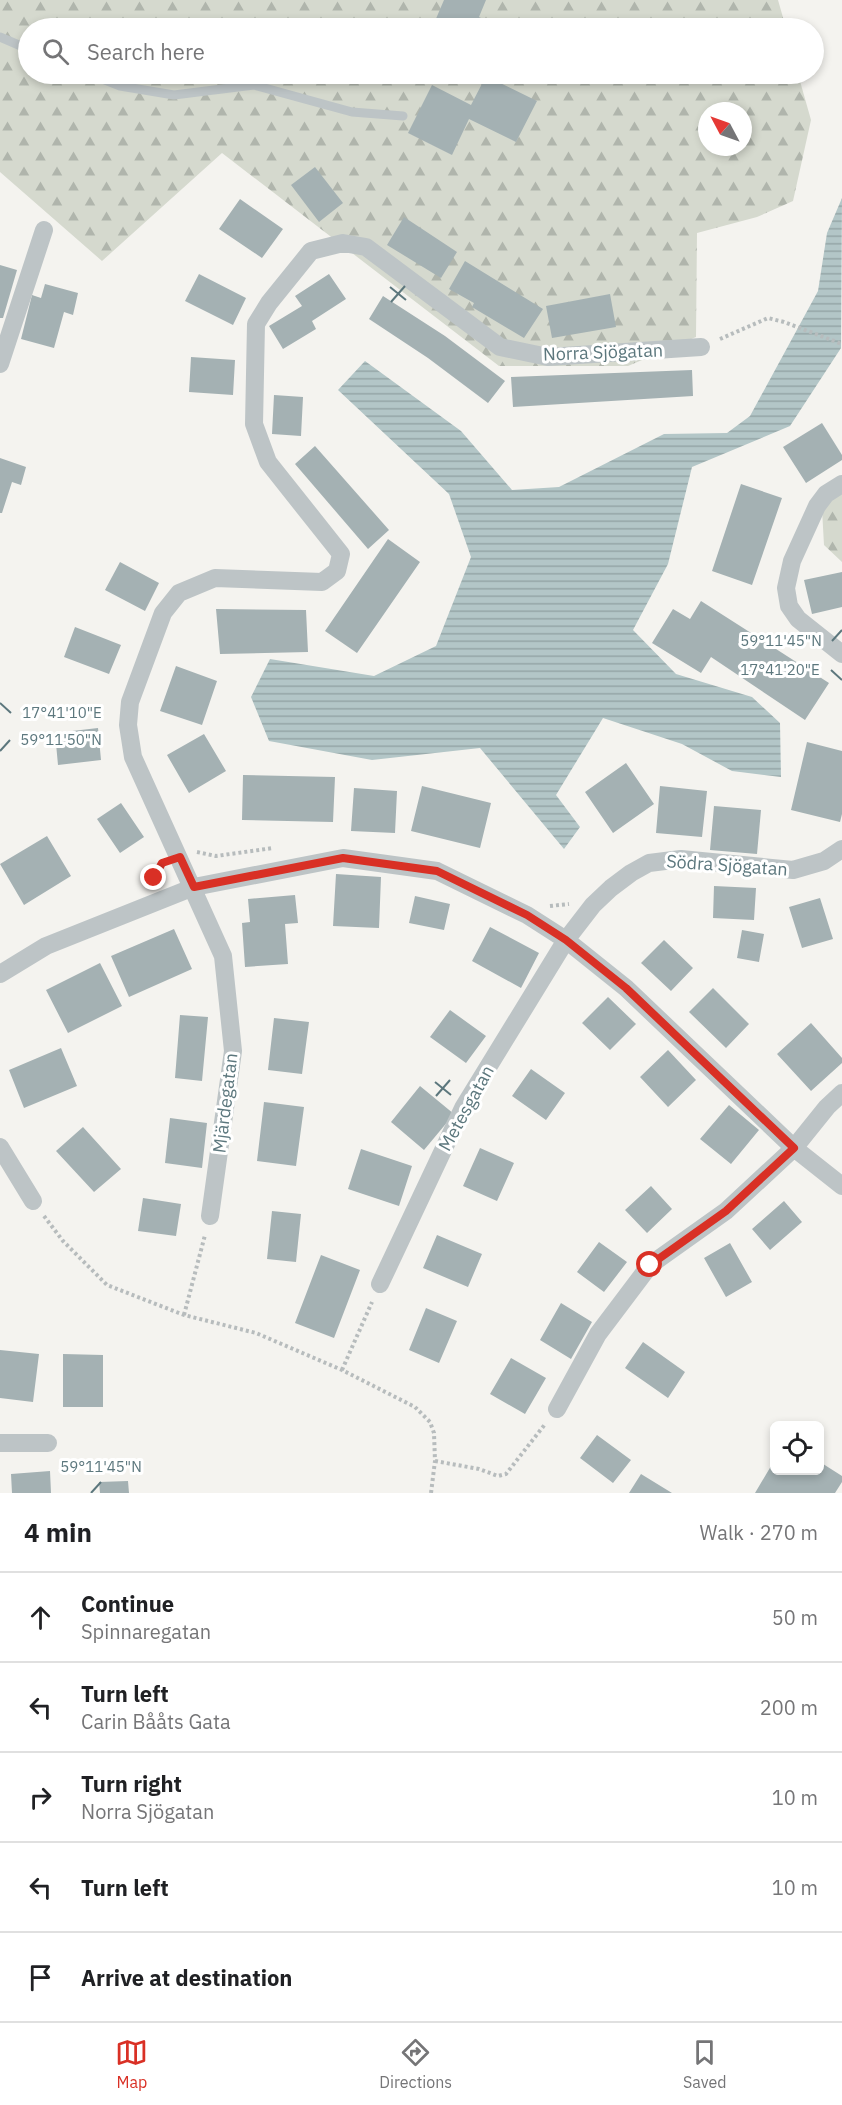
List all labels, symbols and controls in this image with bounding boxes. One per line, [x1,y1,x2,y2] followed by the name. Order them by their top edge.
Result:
[18,18,824,84] search box
[39,35,72,68] icon: search
[87,37,205,66] text: Search here
[698,102,752,156] north arrow
[543,338,663,366] street label: Norra Sjögatan
[740,631,822,650] text: 59°11'45"N
[740,660,820,679] text: 17°41'20"E
[22,703,102,722] text: 17°41'10"E
[20,730,102,749] text: 59°11'50"N
[666,849,788,881] street label: Södra Sjögatan
[140,864,166,890] route end
[207,1052,243,1154] street label: Mjärdegatan
[433,1061,499,1155] street label: Metesgatan
[636,1251,662,1277] route start
[770,1421,824,1475] map controls
[770,1421,824,1475] button: locate
[60,1457,142,1476] text: 59°11'45"N
[24,1515,92,1549] text: 4 min
[700,1519,818,1546] text: Walk · 270 m
[81,1589,174,1618] text: Continue
[24,1601,57,1634] icon: ahead
[772,1604,818,1631] text: 50 m
[81,1618,211,1645] text: Spinnaregatan
[81,1679,169,1708] text: Turn left
[24,1691,57,1724] icon: left
[760,1694,818,1721] text: 200 m
[81,1708,231,1735] text: Carin Bååts Gata
[81,1769,182,1798] text: Turn right
[24,1781,57,1814] icon: right
[772,1784,818,1811] text: 10 m
[81,1798,214,1825] text: Norra Sjögatan
[24,1871,57,1904] icon: left
[81,1873,169,1902] text: Turn left
[772,1874,818,1901] text: 10 m
[24,1961,57,1994] icon: arrive
[81,1963,292,1992] text: Arrive at destination
[115,2036,148,2092] tab: Map
[379,2036,452,2092] tab: Directions
[683,2036,727,2092] tab: Saved

